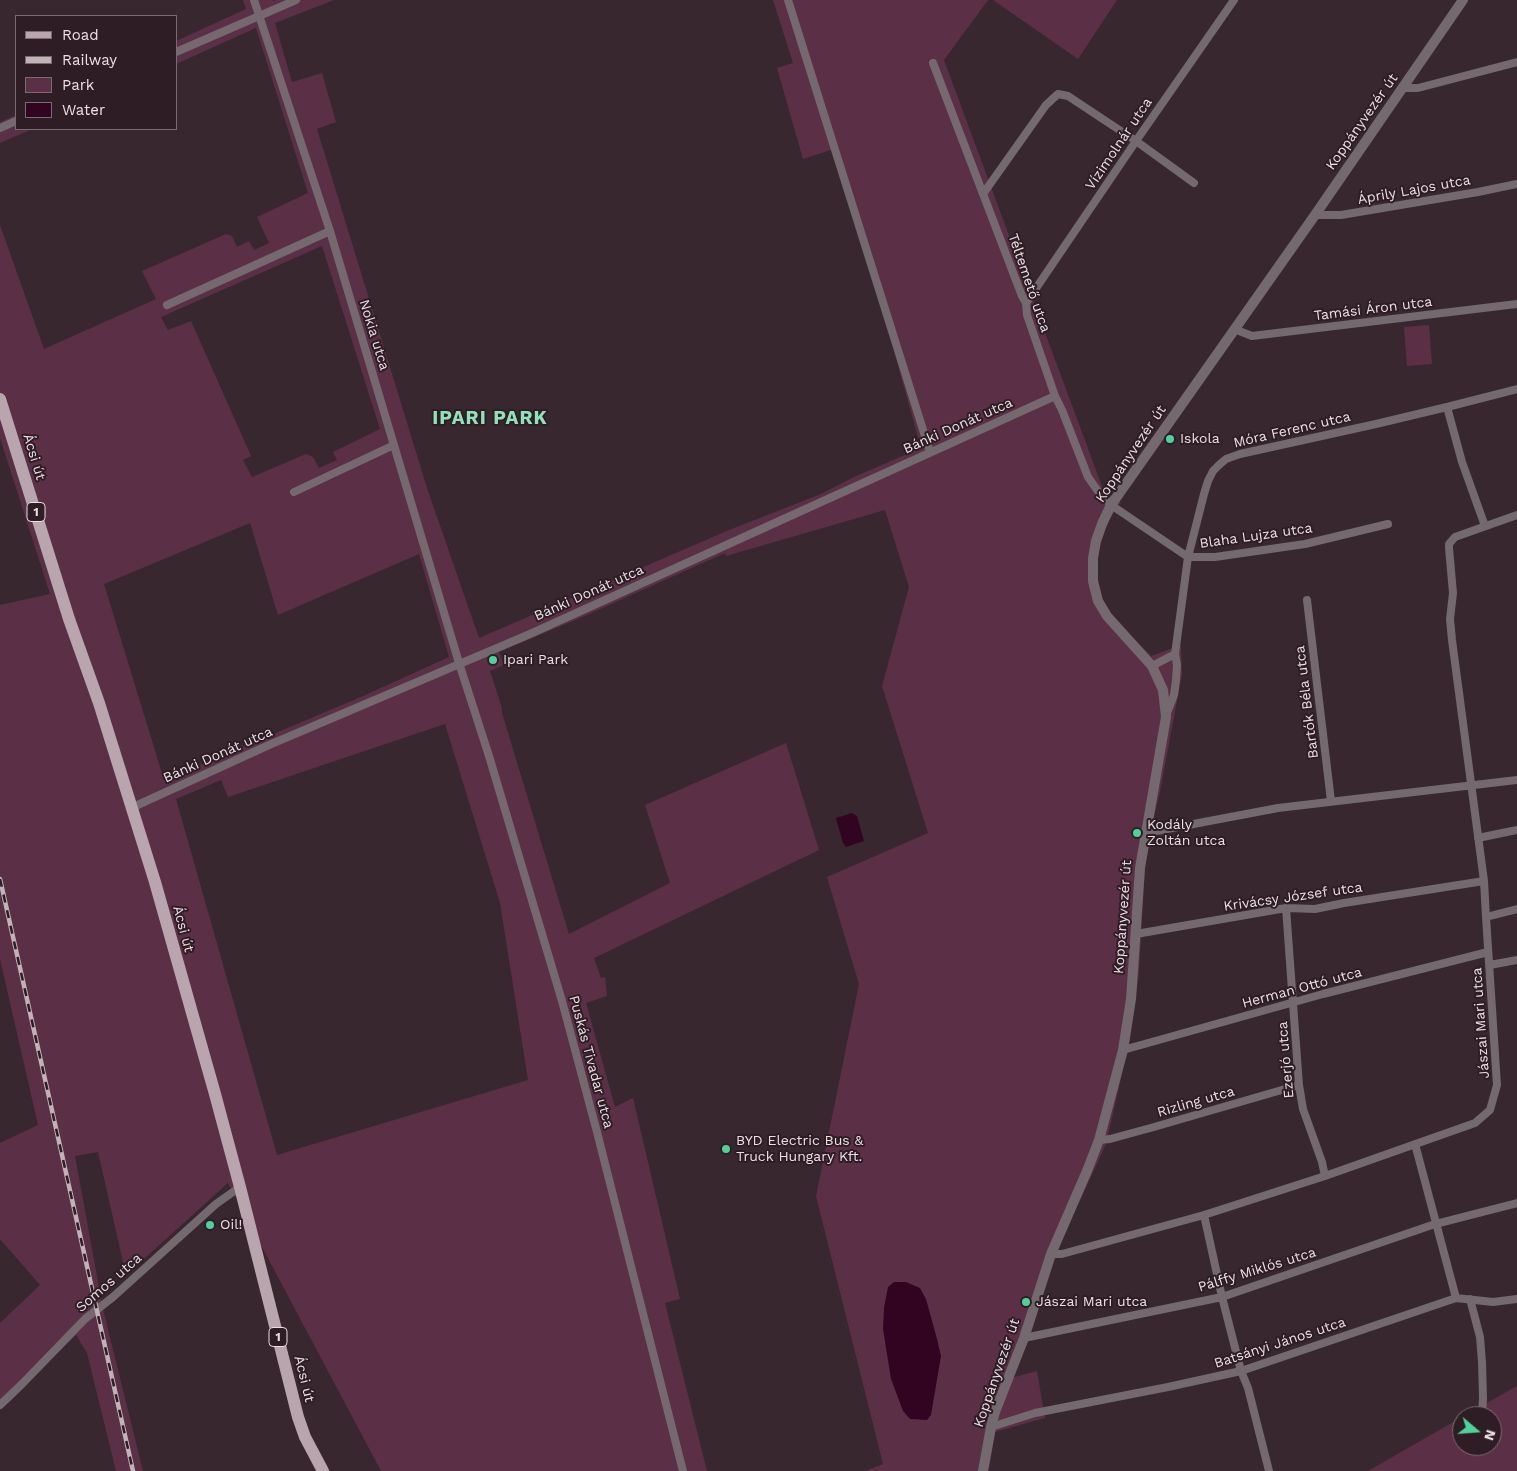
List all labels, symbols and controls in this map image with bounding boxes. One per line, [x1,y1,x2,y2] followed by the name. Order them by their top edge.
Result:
[15,15,178,130] legend
[62,26,99,44] text: Road
[62,51,117,69] text: Railway
[1322,71,1402,173] street label: Koppányvezér út
[62,76,94,94] text: Park
[1082,95,1156,193] street label: Vízimolnár utca
[62,101,105,119] text: Water
[1356,172,1472,208] street label: Áprily Lajos utca
[1004,231,1054,335] street label: Téltemető utca
[1313,293,1433,325] street label: Tamási Áron utca
[355,298,393,372] street label: Nokia utca
[901,394,1015,458] street label: Bánki Donát utca
[1092,402,1170,506] street label: Koppányvezér út
[431,407,549,429] district label: IPARI PARK
[1232,408,1352,452] street label: Móra Ferenc utca
[1180,431,1220,447] place label: Iskola
[19,432,49,482] street label: Ácsi út
[1164,433,1176,445] marker: Iskola
[27,502,45,522] road number: 1
[1199,520,1313,552] street label: Blaha Lujza utca
[532,561,646,625] street label: Bánki Donát utca
[1292,644,1322,760] street label: Bartók Béla utca
[503,652,568,668] place label: Ipari Park
[487,654,499,666] marker: Ipari Park
[161,723,275,787] street label: Bánki Donát utca
[1147,817,1225,850] place label: Kodály Zoltán utca
[1131,827,1143,839] marker: Kodály Zoltán utca
[1111,860,1135,974] street label: Koppányvezér út
[1223,879,1363,915] street label: Krivácsy József utca
[169,904,197,954] street label: Ácsi út
[1240,964,1364,1012] street label: Herman Ottó utca
[1469,967,1493,1079] street label: Jászai Mari utca
[565,994,617,1130] street label: Puskás Tivadar utca
[1274,1021,1298,1099] street label: Ezerjó utca
[1155,1083,1237,1121] street label: Rizling utca
[736,1133,863,1166] place label: BYD Electric Bus & Truck Hungary Kft.
[720,1143,732,1155] marker: BYD Electric Bus & Truck Hungary Kft.
[220,1217,242,1233] place label: Oil!
[204,1219,216,1231] marker: Oil!
[1196,1244,1318,1296] street label: Pálffy Miklós utca
[73,1250,145,1316] street label: Somos utca
[1036,1294,1147,1310] place label: Jászai Mari utca
[1020,1296,1032,1308] marker: Jászai Mari utca
[1212,1314,1348,1372] street label: Batsányi János utca
[971,1316,1023,1430] street label: Koppányvezér út
[269,1328,287,1346] road number: 1
[290,1354,318,1404] street label: Ácsi út
[1452,1406,1502,1456] north arrow
[1481,1428,1500,1443] text: N

